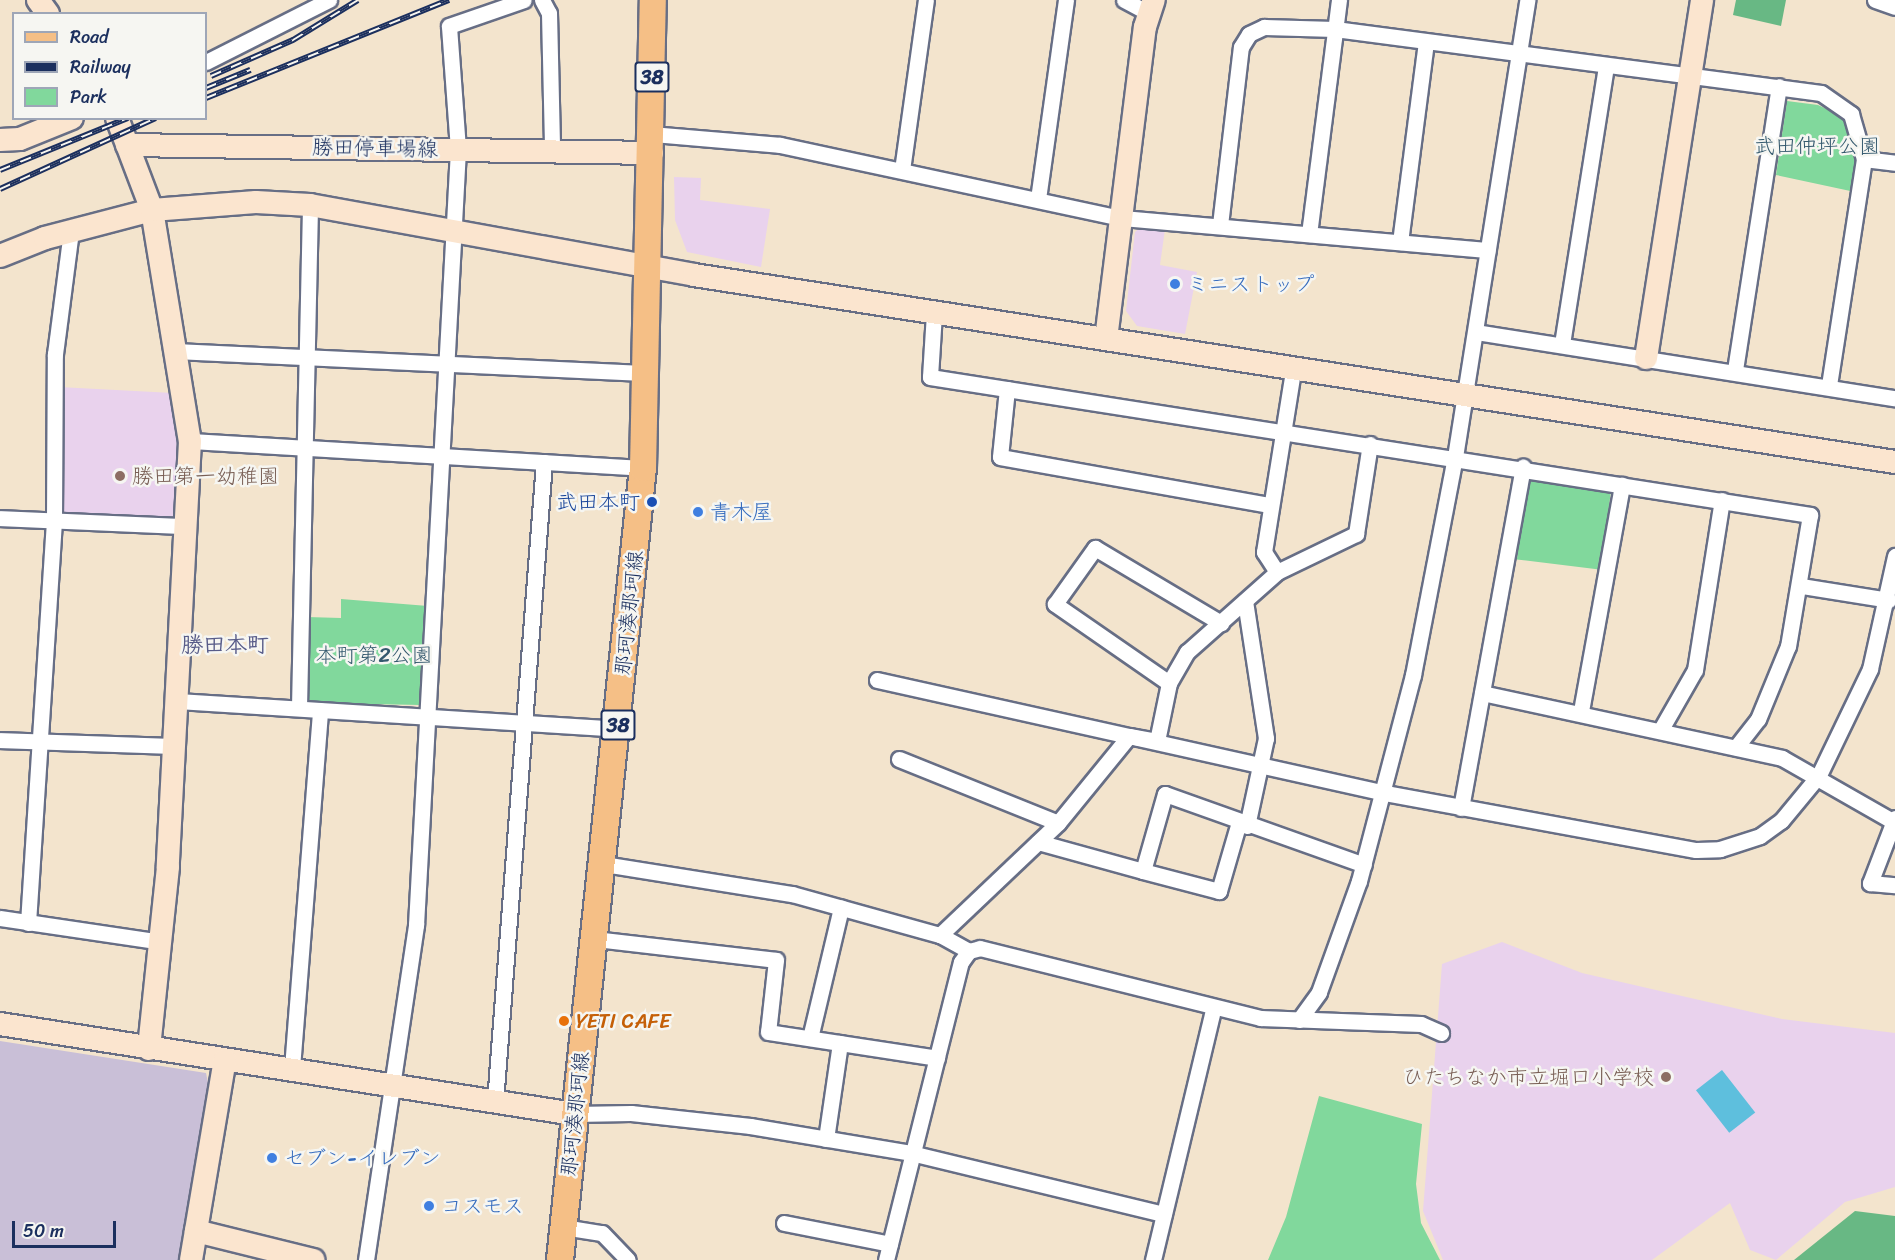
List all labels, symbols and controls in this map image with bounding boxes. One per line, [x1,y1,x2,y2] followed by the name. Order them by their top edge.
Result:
[12,12,207,120] legend
[70,21,109,53] text: Road
[70,51,131,83] text: Railway
[634,60,670,94] road number: 38
[70,81,107,113] text: Park
[1754,133,1880,159] park label: 武田仲坪公園
[312,134,438,162] street label: 勝田停車場線
[1187,271,1313,297] place label: ミニストップ
[1168,277,1182,291] marker: ミニストップ
[132,463,279,489] place label: 勝田第一幼稚園
[113,469,127,483] marker: 勝田第一幼稚園
[556,489,640,515] place label: 武田本町
[645,495,659,509] marker: 武田本町
[710,499,773,525] place label: 青木屋
[691,505,705,519] marker: 青木屋
[610,549,648,677] street label: 那珂湊那珂線
[181,632,269,658] district label: 勝田本町
[315,642,433,668] park label: 本町第2公園
[600,708,636,742] road number: 38
[576,1008,671,1034] place label: YETI CAFE
[557,1014,571,1028] marker: YETI CAFE
[556,1050,594,1178] street label: 那珂湊那珂線
[1402,1064,1654,1090] place label: ひたちなか市立堀口小学校
[1659,1070,1673,1084] marker: ひたちなか市立堀口小学校
[284,1145,441,1171] place label: セブン-イレブン
[265,1151,279,1165] marker: セブン-イレブン
[441,1193,525,1219] place label: コスモス
[422,1199,436,1213] marker: コスモス
[15,1209,118,1247] scale bar
[23,1215,64,1247] text: 50 m

